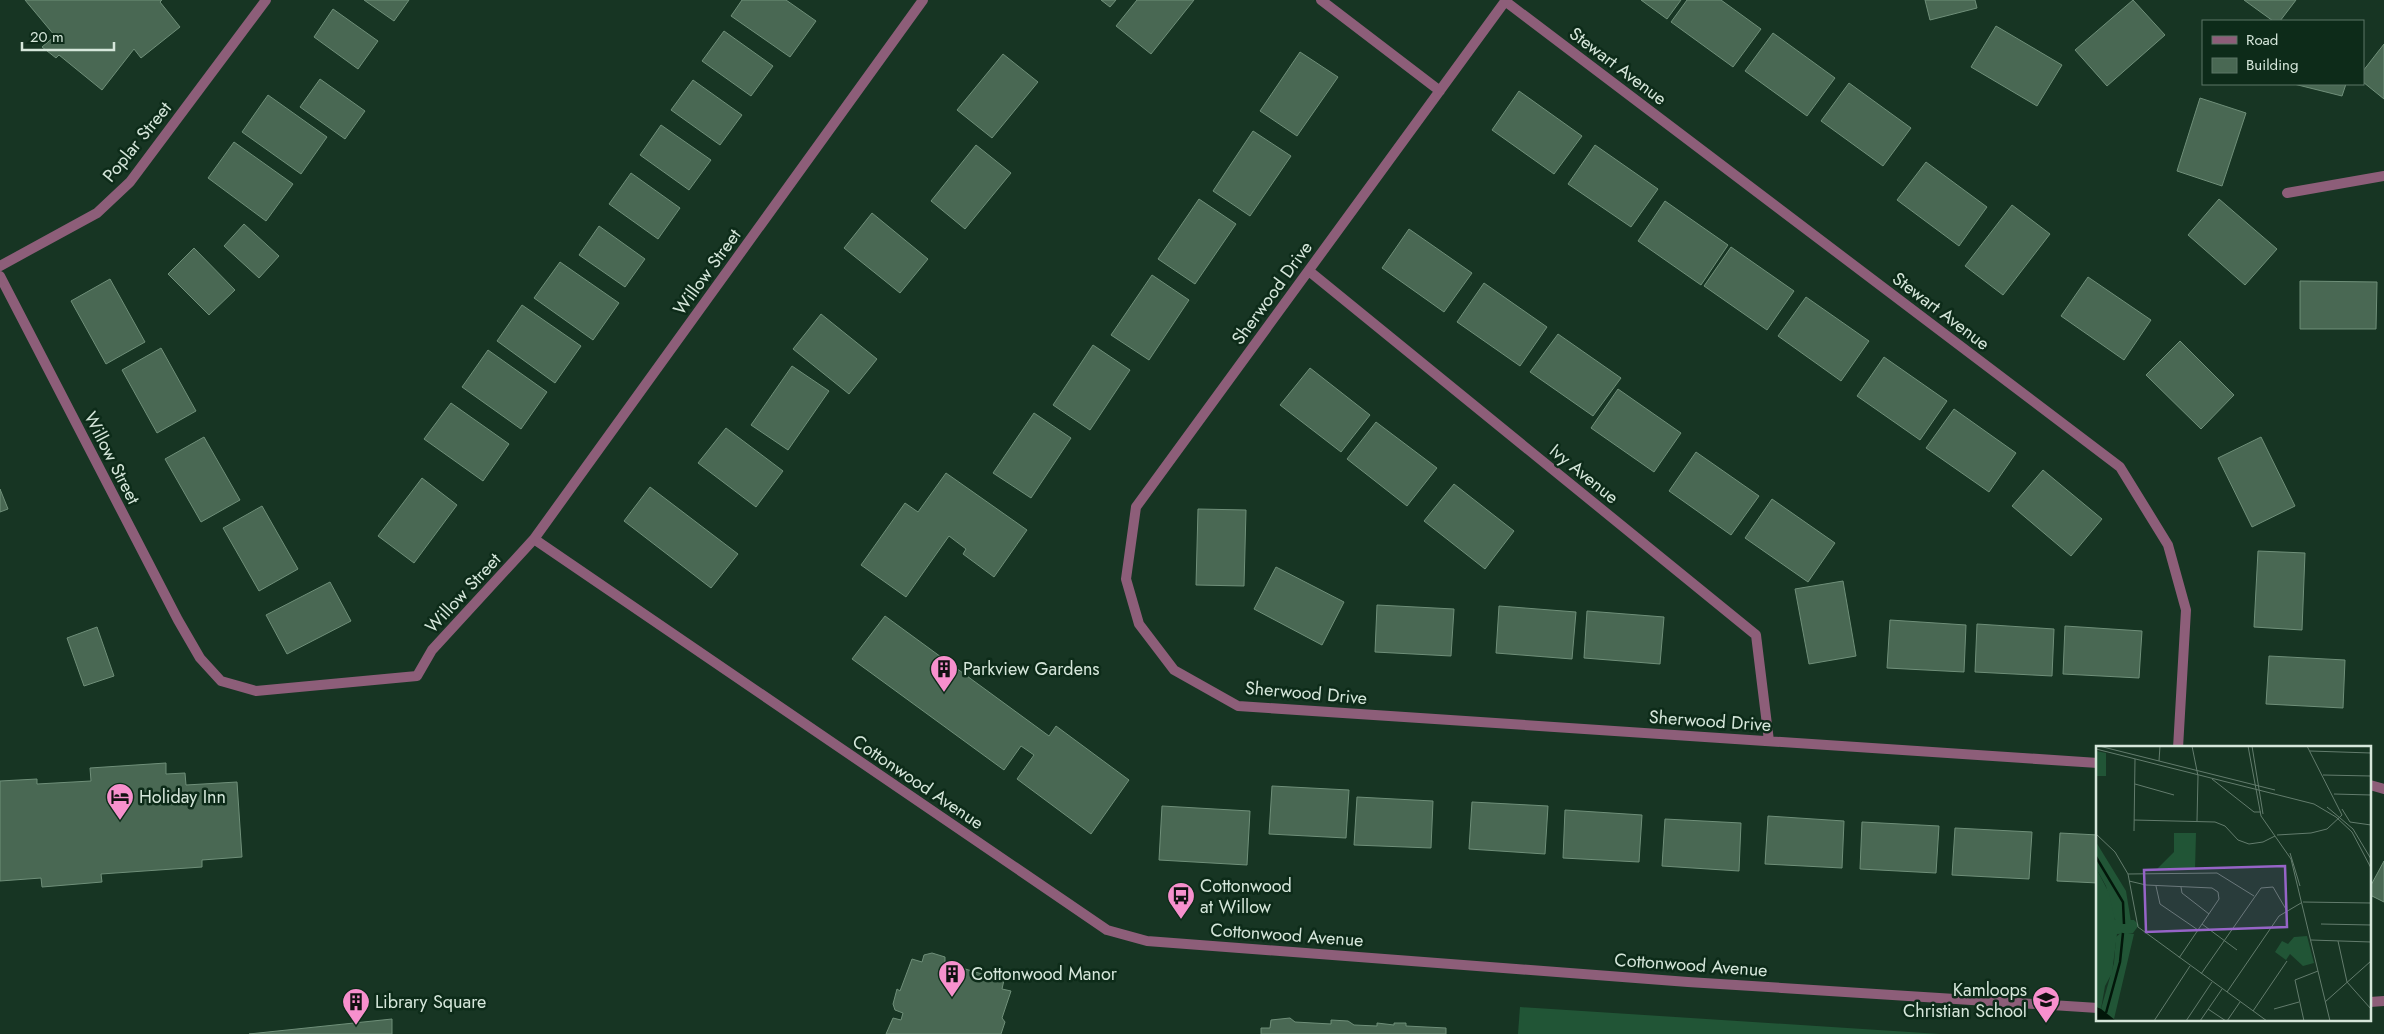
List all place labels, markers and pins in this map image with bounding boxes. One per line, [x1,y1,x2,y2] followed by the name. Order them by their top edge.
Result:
[929,654,959,693] building icon: Parkview Gardens
[963,656,1100,682] place label: Parkview Gardens
[105,782,135,821] hotel icon: Holiday Inn
[139,784,226,810] place label: Holiday Inn
[1200,873,1292,920] place label: Cottonwood at Willow
[1166,881,1196,920] bus stop icon: Cottonwood at Willow
[937,959,967,998] building icon: Cottonwood Manor
[971,961,1118,987] place label: Cottonwood Manor
[1903,977,2027,1024] place label: Kamloops Christian School
[2031,985,2061,1024] school or university icon: Kamloops Christian School
[341,987,371,1026] building icon: Library Square
[375,989,486,1015] place label: Library Square

